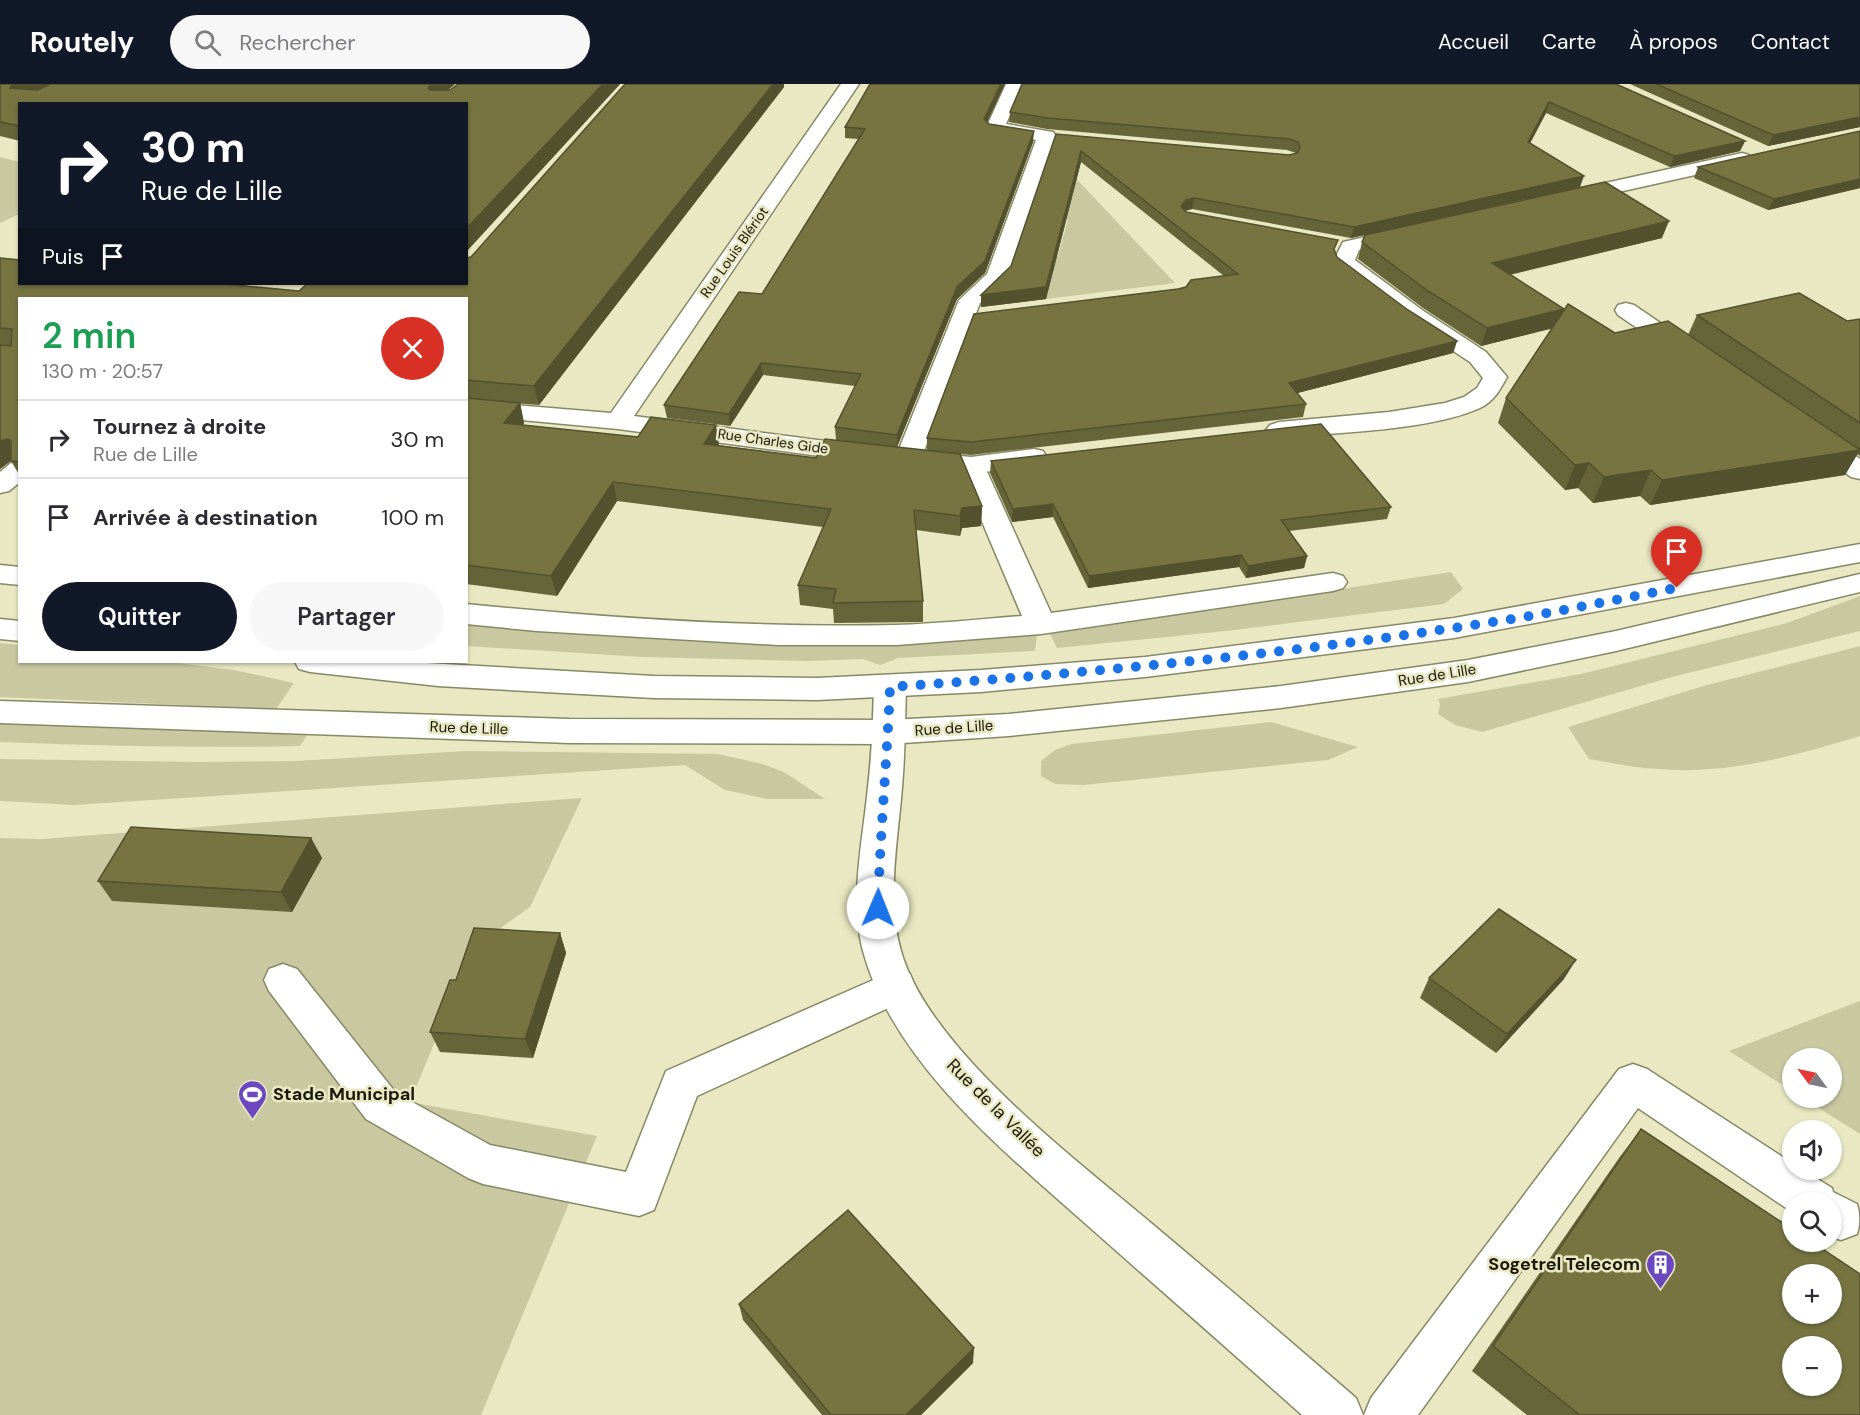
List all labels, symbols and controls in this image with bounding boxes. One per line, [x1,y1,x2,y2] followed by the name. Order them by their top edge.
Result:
[170,15,590,69] search box
[30,24,134,61] text: Routely
[191,26,224,59] icon: search
[239,28,355,57] text: Rechercher
[1438,28,1509,56] text: Accueil
[1542,28,1596,56] text: Carte
[1629,28,1718,56] text: À propos
[1751,28,1830,56] text: Contact
[141,120,245,175] text: 30 m
[42,126,120,204] icon: right
[141,173,283,208] text: Rue de Lille
[696,203,772,301] street label: Rue Louis Blériot
[96,240,129,273] icon: arrive
[42,242,84,271] text: Puis
[42,312,136,359] text: 2 min
[381,317,444,380] button: close
[42,358,163,384] text: 130 m · 20:57
[93,412,266,441] text: Tournez à droite
[42,423,75,456] icon: right
[717,424,829,458] street label: Rue Charles Gide
[390,425,444,454] text: 30 m
[93,441,198,467] text: Rue de Lille
[42,501,75,534] icon: arrive
[93,503,318,532] text: Arrivée à destination
[382,503,444,532] text: 100 m
[1651,526,1702,588] pin
[1660,535,1693,568] icon: arrive
[42,582,237,651] button: Quitter
[249,582,444,651] button: Partager
[1397,659,1477,691] street label: Rue de Lille
[914,715,994,741] street label: Rue de Lille
[429,717,509,739] street label: Rue de Lille
[846,876,910,940] position arrow
[1782,1048,1842,1108] north arrow
[1782,1048,1842,1396] map controls
[941,1053,1051,1163] street label: Rue de la Vallée
[236,1078,268,1120] sports icon: Stade Municipal
[273,1082,415,1106] place label: Stade Municipal
[1782,1120,1842,1180] button: sound
[1782,1192,1842,1252] button: search
[1645,1248,1677,1290] building icon: Sogetrel Telecom
[1488,1252,1640,1276] place label: Sogetrel Telecom
[1782,1264,1842,1324] button: +
[1782,1336,1842,1396] button: −

